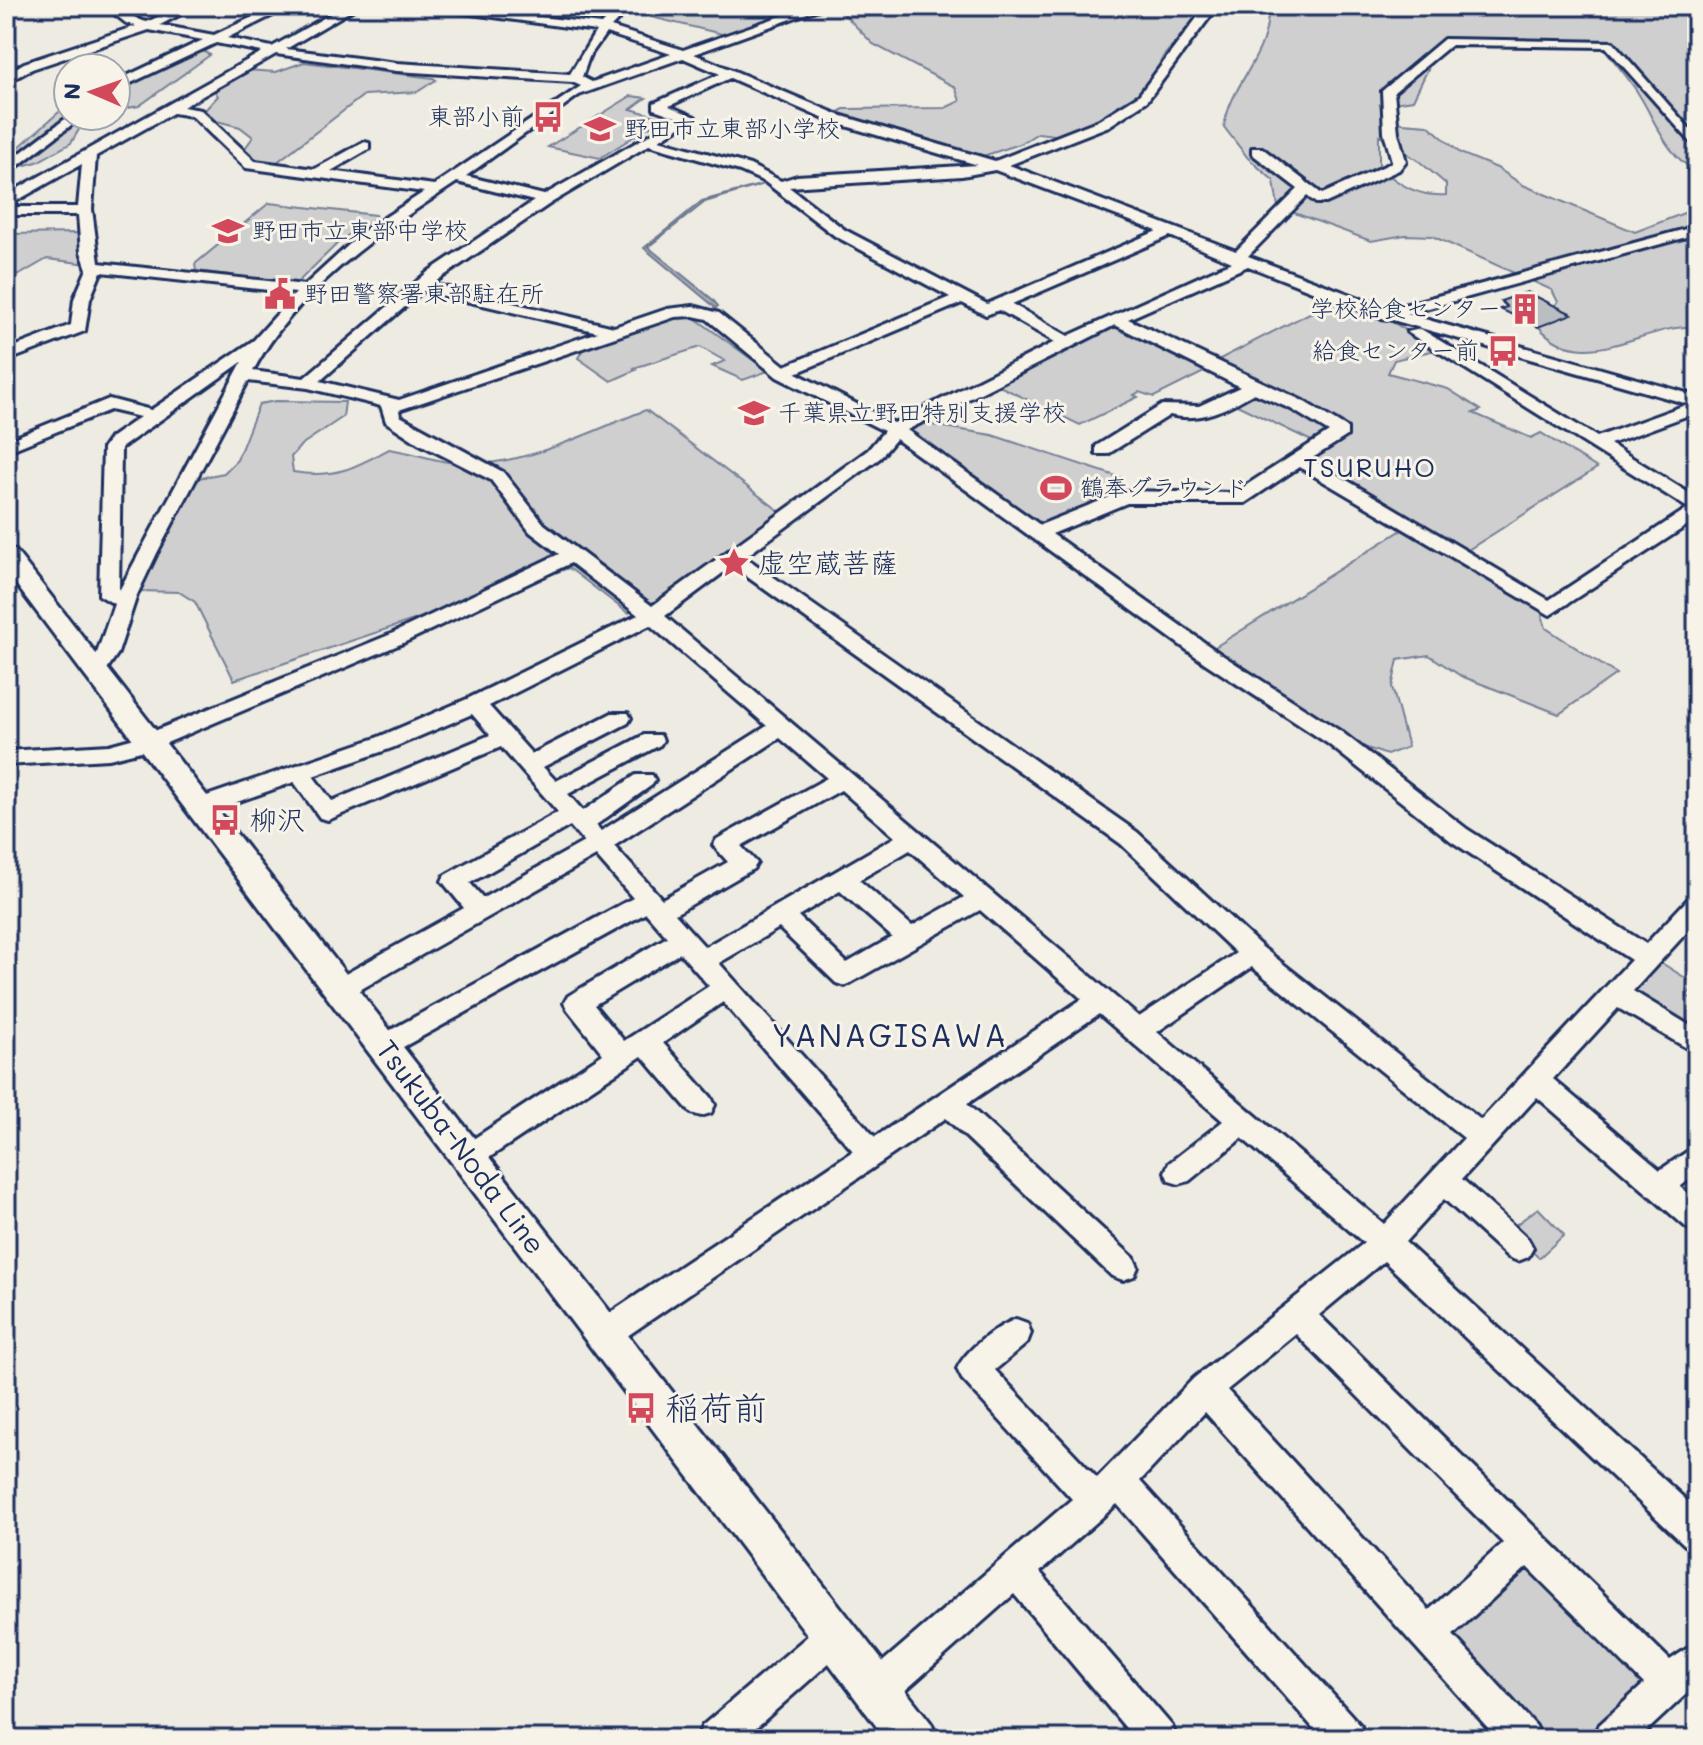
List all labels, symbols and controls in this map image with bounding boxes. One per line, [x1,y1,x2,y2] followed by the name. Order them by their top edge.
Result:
[52,52,132,132] north arrow
[57,82,86,100] text: N
[428,100,524,131] place label: 東部小前
[531,100,565,134] bus stop icon: 東部小前
[583,112,617,146] school or university icon: 野田市立東部小学校
[624,112,840,143] place label: 野田市立東部小学校
[211,214,245,248] school or university icon: 野田市立東部中学校
[252,214,468,245] place label: 野田市立東部中学校
[263,277,297,311] public building icon: 野田警察署東部駐在所
[304,277,544,308] place label: 野田警察署東部駐在所
[1310,292,1501,323] place label: 学校給食センター
[1508,292,1542,326] building icon: 学校給食センター
[1312,334,1479,365] place label: 給食センター前
[1486,334,1520,368] bus stop icon: 給食センター前
[737,396,771,430] school or university icon: 千葉県立野田特別支援学校
[778,396,1066,427] place label: 千葉県立野田特別支援学校
[1303,450,1437,484] district label: TSURUHO
[1039,471,1073,505] sports icon: 鶴奉グラウンド
[1080,471,1248,502] place label: 鶴奉グラウンド
[758,544,898,580] place label: 虚空蔵菩薩
[717,546,751,580] place icon: 虚空蔵菩薩
[249,801,305,837] place label: 柳沢
[208,803,242,837] bus stop icon: 柳沢
[772,1013,1009,1055] district label: YANAGISAWA
[369,1032,554,1261] street label: Tsukuba-Noda Line
[665,1384,767,1429] place label: 稲荷前
[624,1391,658,1425] bus stop icon: 稲荷前

